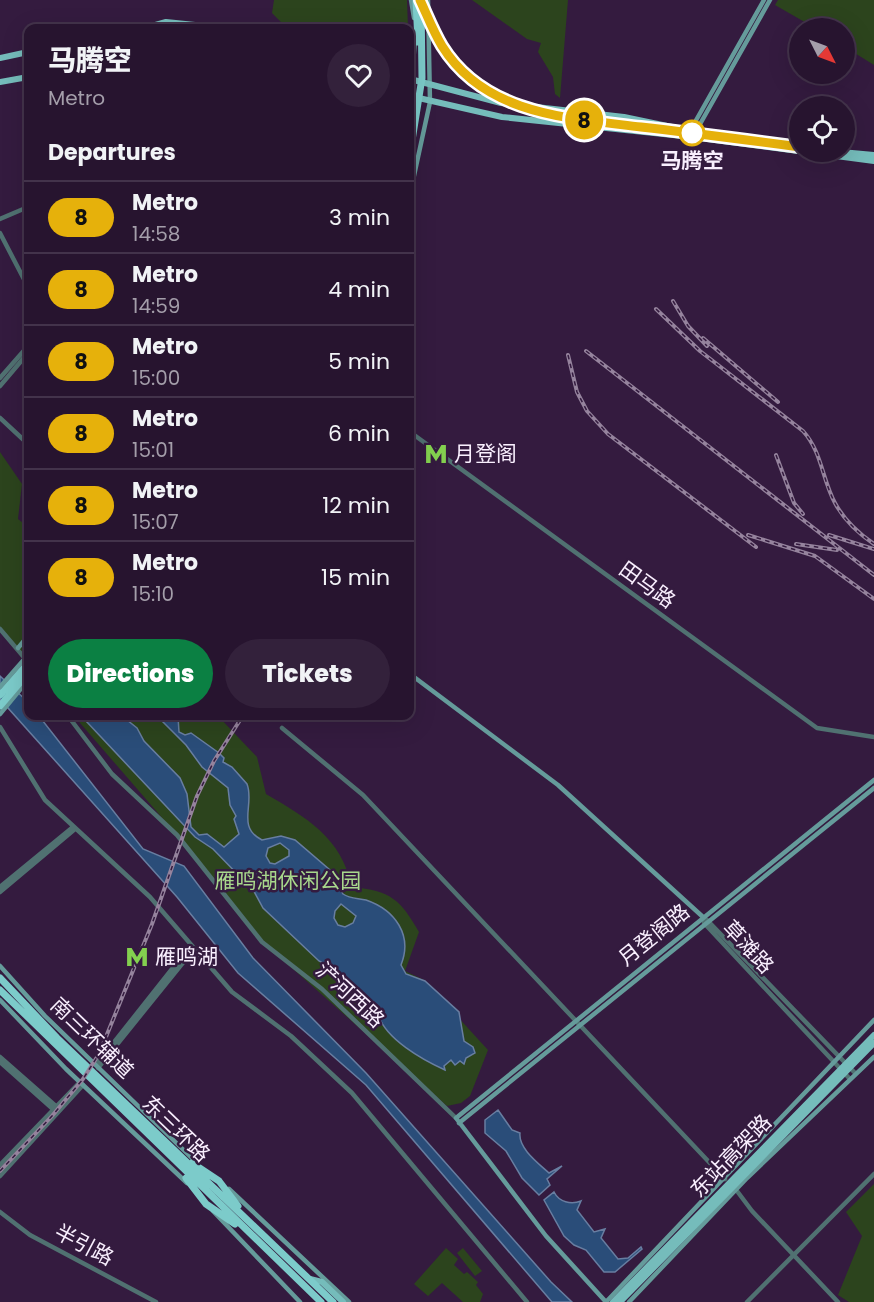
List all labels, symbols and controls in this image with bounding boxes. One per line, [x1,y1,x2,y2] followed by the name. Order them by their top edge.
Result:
[789,18,855,84] north arrow
[789,18,855,162] map controls
[48,41,132,80] text: 马腾空
[327,44,390,107] button: heart
[48,84,105,112] text: Metro
[789,96,855,162] button: locate
[564,100,604,140] line badge: 8
[577,106,591,135] text: 8
[679,120,705,146] marker: 马腾空
[48,137,176,168] text: Departures
[661,146,724,175] place label: 马腾空
[132,187,198,218] text: Metro
[329,202,390,233] text: 3 min
[74,203,88,232] text: 8
[132,220,180,248] text: 14:58
[132,259,198,290] text: Metro
[328,274,390,305] text: 4 min
[74,275,88,304] text: 8
[132,292,180,320] text: 14:59
[132,331,198,362] text: Metro
[328,346,390,377] text: 5 min
[74,347,88,376] text: 8
[132,364,180,392] text: 15:00
[132,403,198,434] text: Metro
[328,418,390,449] text: 6 min
[74,419,88,448] text: 8
[132,436,174,464] text: 15:01
[454,439,517,468] place label: 月登阁
[423,441,449,467] metro station icon: 月登阁
[132,475,198,506] text: Metro
[322,490,390,521] text: 12 min
[74,491,88,520] text: 8
[132,508,179,536] text: 15:07
[132,547,198,578] text: Metro
[613,554,681,615] street label: 田马路
[321,562,390,593] text: 15 min
[74,563,88,592] text: 8
[132,580,174,608] text: 15:10
[48,639,213,708] button: Directions
[225,639,390,708] button: Tickets
[215,866,362,895] park label: 雁鸣湖休闲公园
[612,897,695,972] street label: 月登阁路
[716,914,780,980] street label: 草滩路
[155,942,218,971] place label: 雁鸣湖
[124,944,150,970] metro station icon: 雁鸣湖
[310,955,391,1034] street label: 浐河西路
[45,991,140,1085] street label: 南三环辅道
[136,1089,217,1168] street label: 东三环路
[684,1108,778,1203] street label: 东站高架路
[50,1217,119,1272] street label: 半引路

